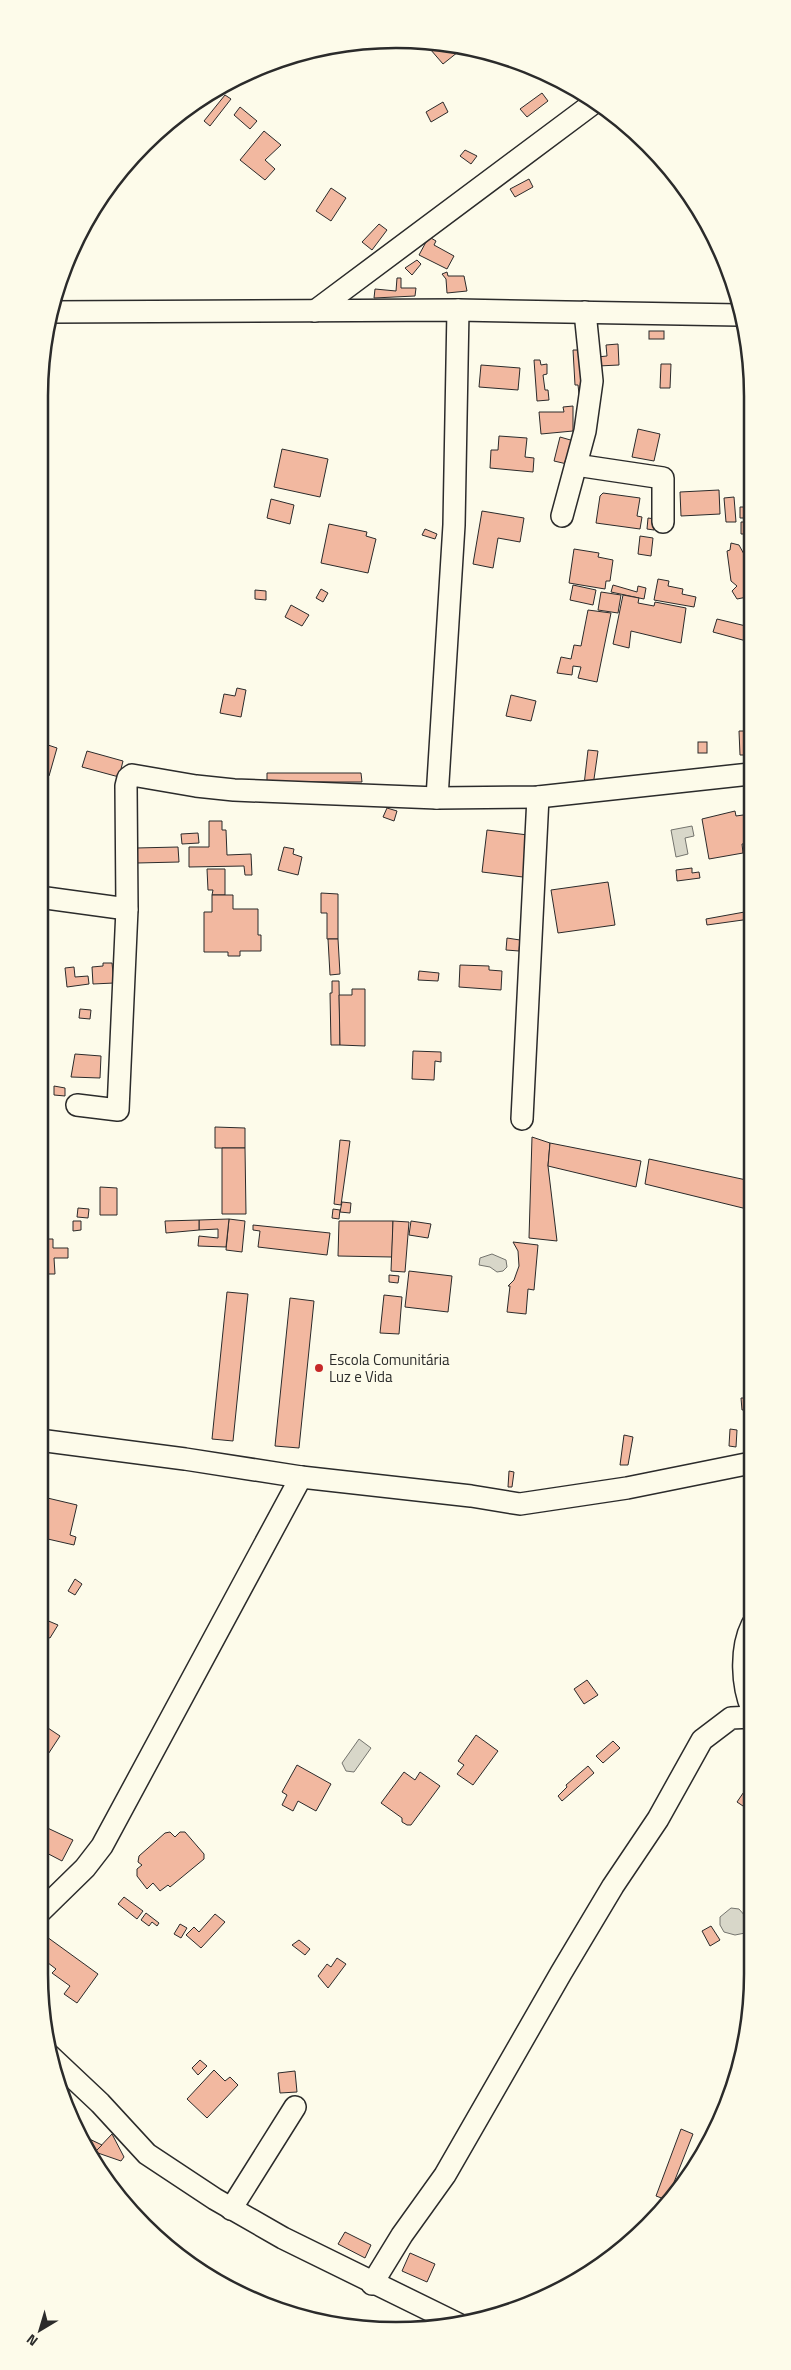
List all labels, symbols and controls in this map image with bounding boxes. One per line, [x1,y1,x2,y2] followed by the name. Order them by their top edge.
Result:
[329,1348,450,1388] place label: Escola Comunitária Luz e Vida
[313,1362,325,1374] marker: Escola Comunitária Luz e Vida
[15,2305,65,2355] north arrow
[21,2329,42,2352] text: N

